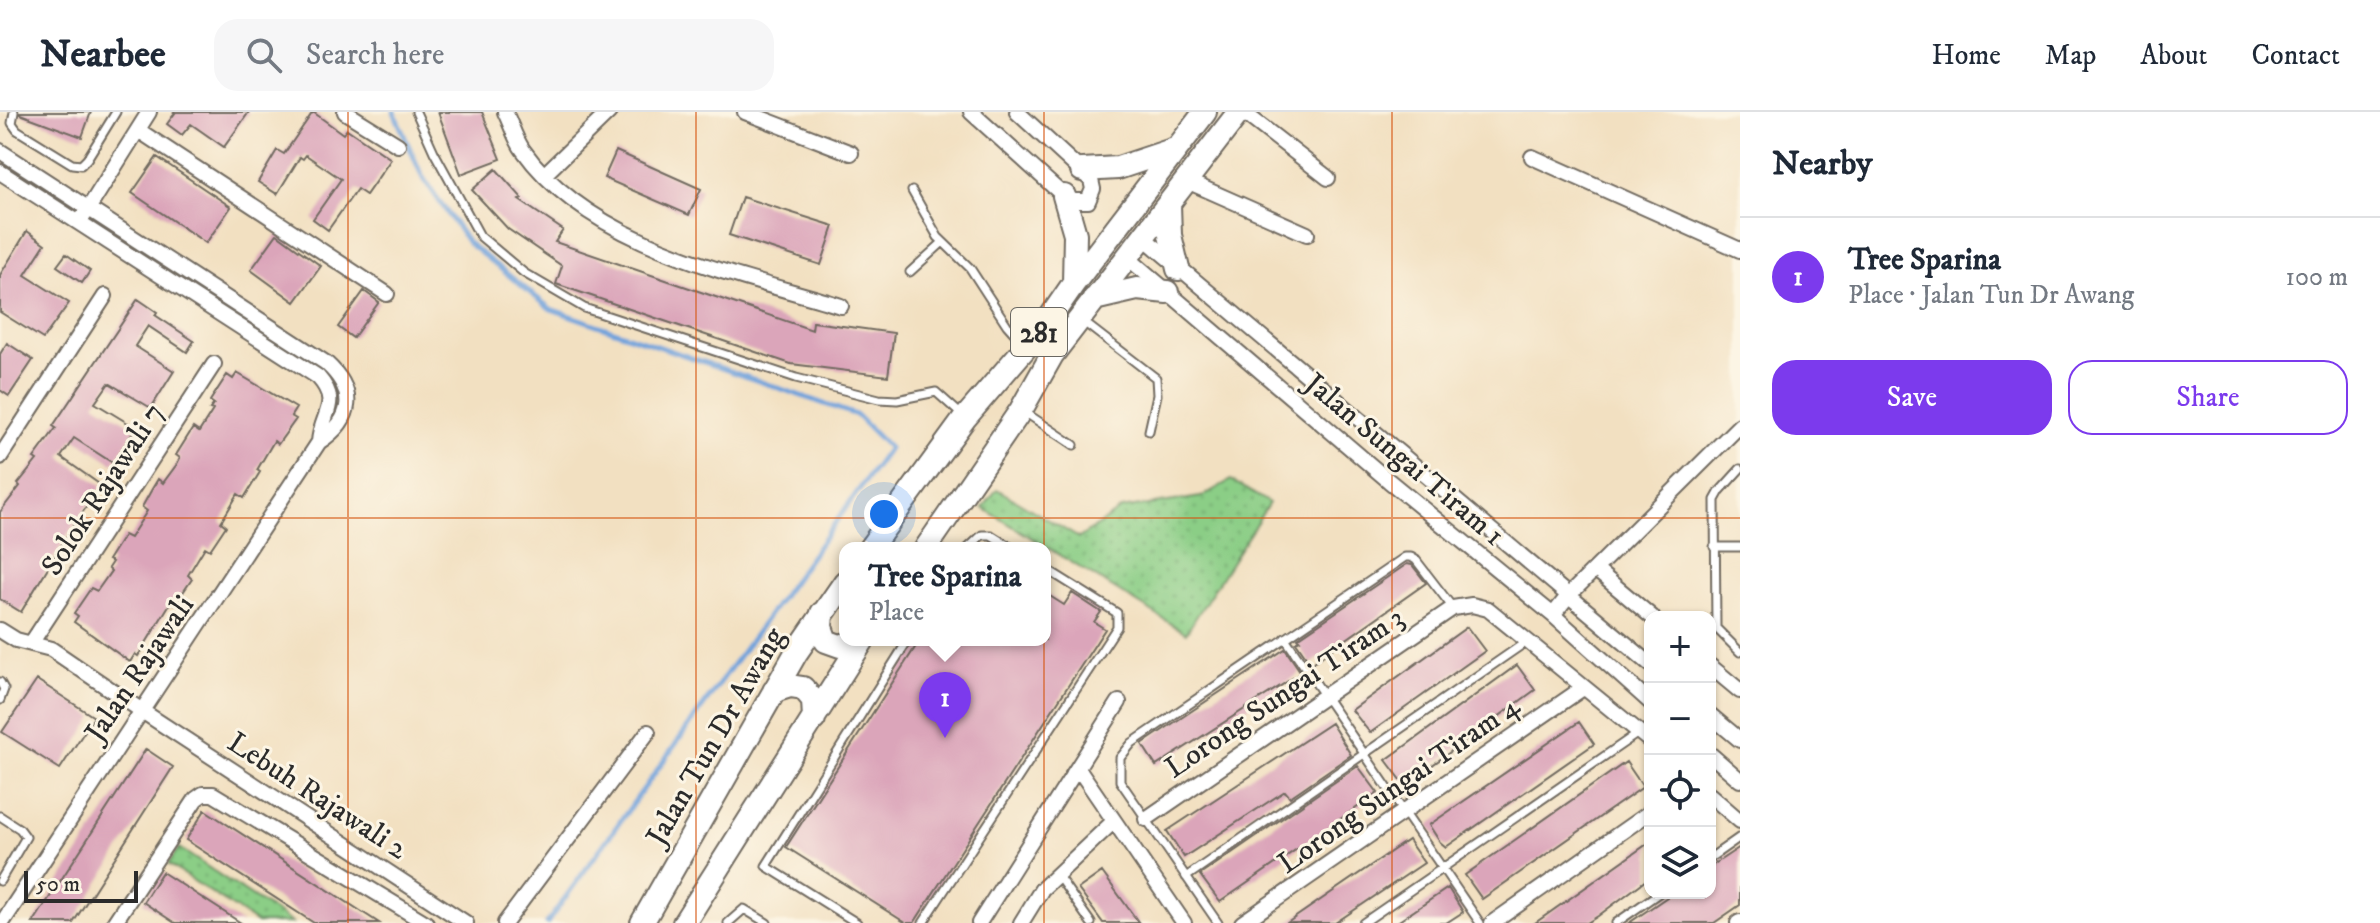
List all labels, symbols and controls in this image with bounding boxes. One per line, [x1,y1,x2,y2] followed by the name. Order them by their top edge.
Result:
[214,19,774,91] search box
[40,31,166,79] text: Nearbee
[242,33,286,77] icon: search
[306,37,444,74] text: Search here
[1932,38,2001,73] text: Home
[2045,38,2096,73] text: Map
[2140,38,2207,73] text: About
[2251,38,2340,73] text: Contact
[1772,143,1873,185] text: Nearby
[1848,242,2001,279] text: Tree Sparina
[1793,261,1803,294] text: 1
[2285,261,2348,294] text: 100 m
[1848,279,2134,312] text: Place · Jalan Tun Dr Awang
[1011,308,1067,356] road number: 281
[1772,360,2052,435] button: Save
[2068,360,2348,435] button: Share
[1294,364,1512,555] street label: Jalan Sungai Tiram 1
[34,397,173,583] street label: Solok Rajawali 7
[864,494,904,534] your location
[839,542,1051,646] popup
[869,559,1021,596] text: Tree Sparina
[76,588,203,752] street label: Jalan Rajawali
[869,596,924,629] text: Place
[1158,600,1411,787] street label: Lorong Sungai Tiram 3
[1644,611,1716,899] map controls
[1644,611,1716,683] button: +
[637,621,794,855] street label: Jalan Tun Dr Awang
[919,672,971,738] pin: 1
[1644,683,1716,755] button: −
[1271,688,1527,883] street label: Lorong Sungai Tiram 4
[220,724,414,868] street label: Lebuh Rajawali 2
[1644,755,1716,827] button: locate
[1644,827,1716,899] button: layers
[24,867,138,903] scale bar
[36,871,80,898] text: 50 m

